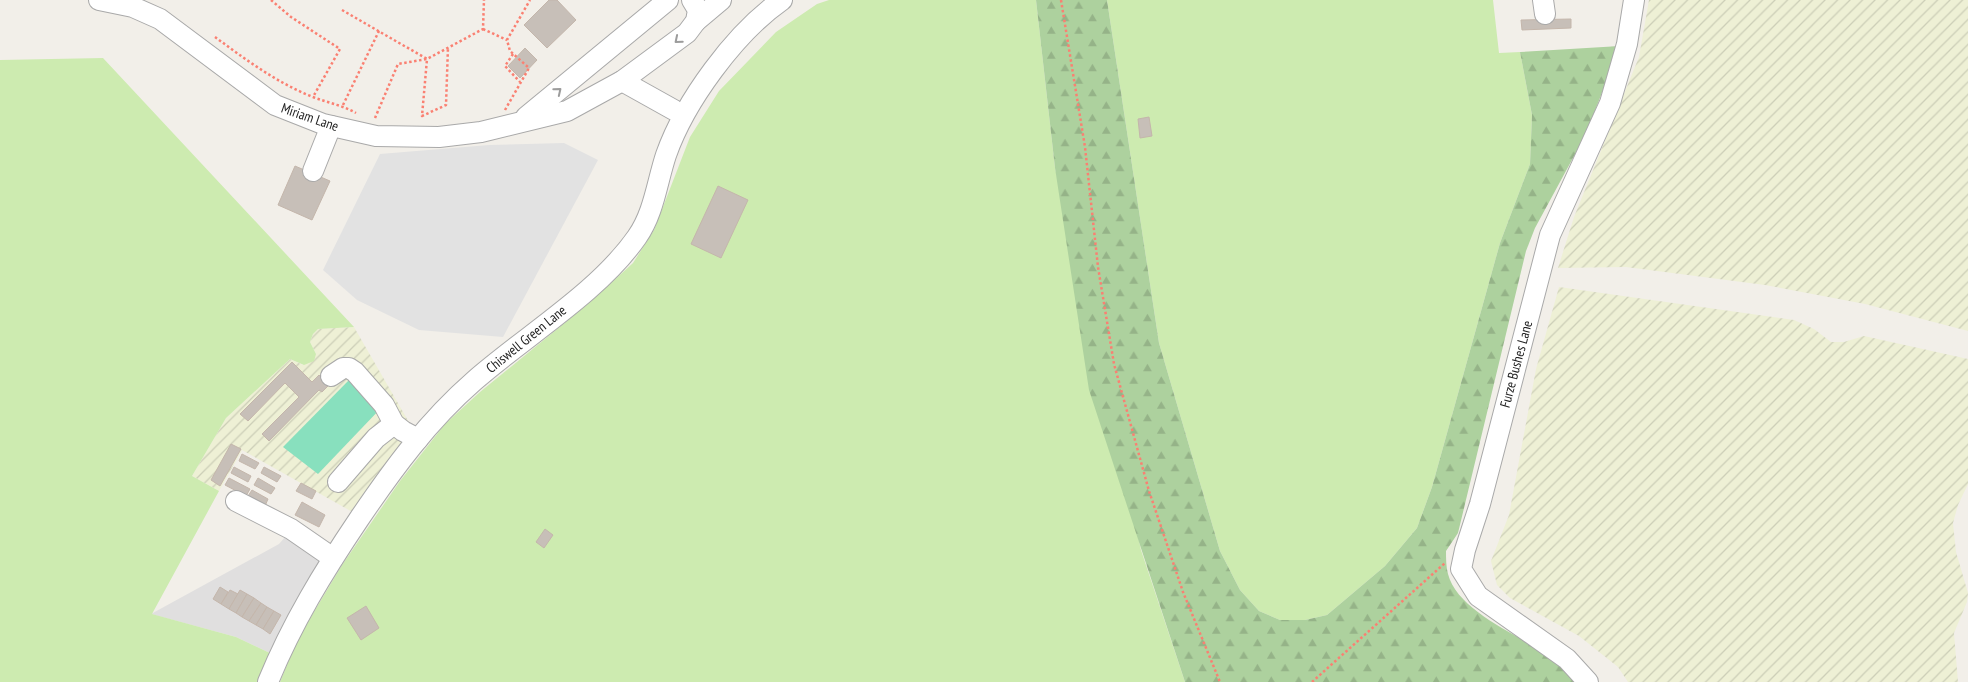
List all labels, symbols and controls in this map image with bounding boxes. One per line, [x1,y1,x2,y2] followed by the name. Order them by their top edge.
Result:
[675,34,684,43] one-way arrow
[553,88,562,97] one-way arrow
[279,99,341,135] street label: Miriam Lane
[482,301,570,377] street label: Chiswell Green Lane
[1496,318,1536,410] street label: Furze Bushes Lane

